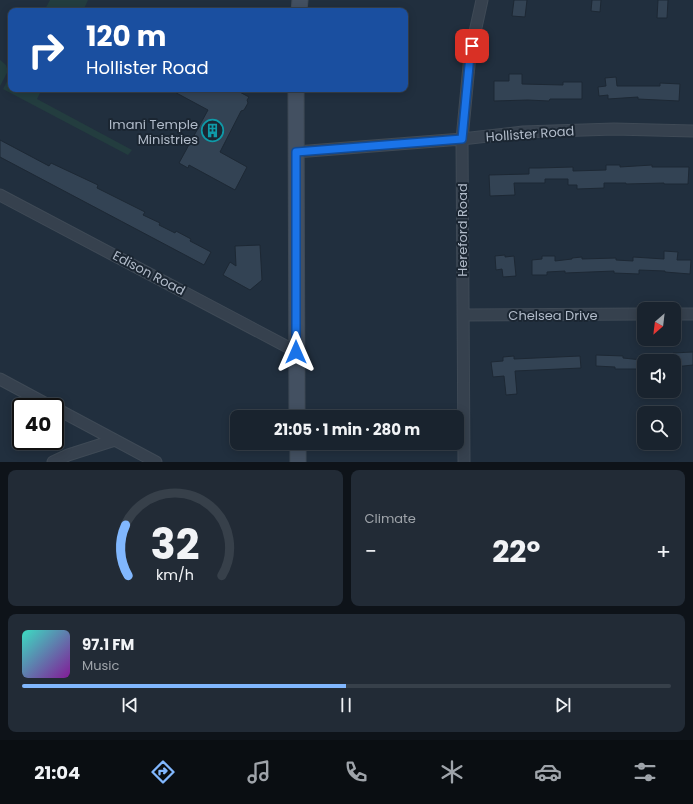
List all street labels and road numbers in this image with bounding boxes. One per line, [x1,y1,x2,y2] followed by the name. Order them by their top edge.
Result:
[485,121,575,147] street label: Hollister Road
[453,183,472,277] street label: Hereford Road
[110,246,188,300] street label: Edison Road
[508,306,598,325] street label: Chelsea Drive

